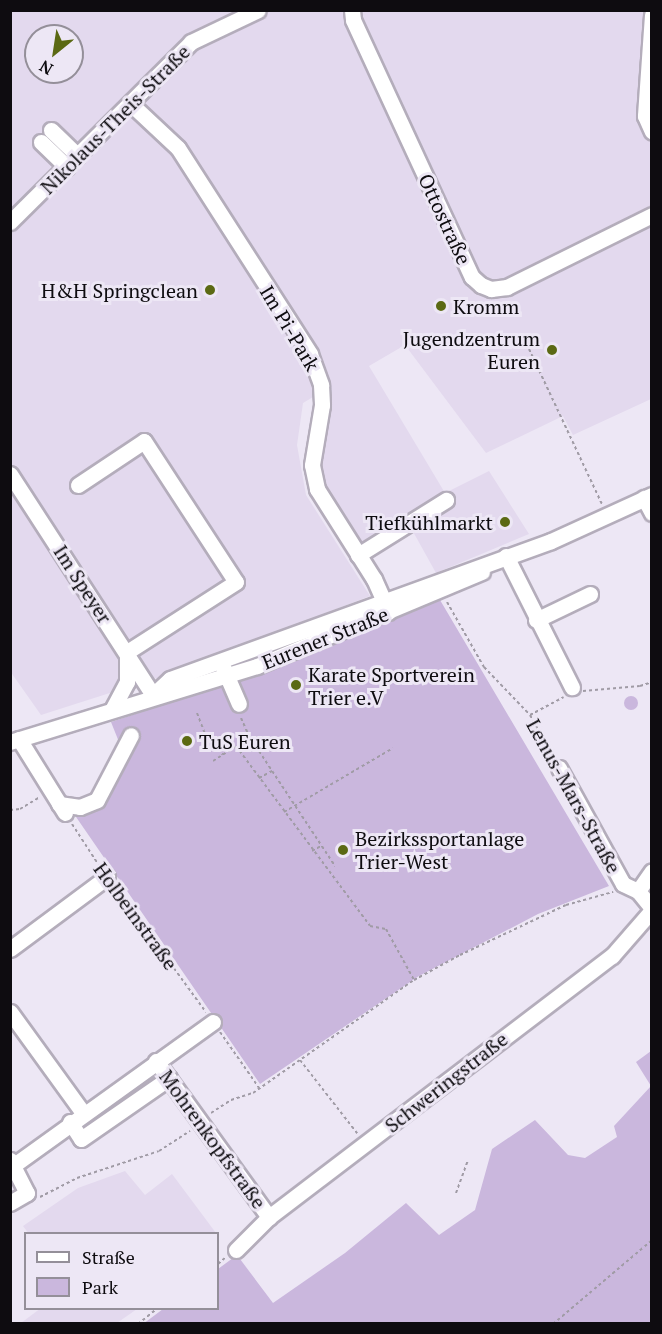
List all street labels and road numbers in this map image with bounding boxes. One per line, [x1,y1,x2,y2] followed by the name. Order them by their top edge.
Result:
[35,39,195,199] street label: Nikolaus-Theis-Straße
[414,170,476,268] street label: Ottostraße
[255,281,325,375] street label: Im Pi-Park
[49,540,117,628] street label: Im Speyer
[258,602,392,674] street label: Eurener Straße
[522,715,626,877] street label: Lenus-Mars-Straße
[89,858,183,974] street label: Holbeinstraße
[380,1027,512,1137] street label: Schweringstraße
[155,1065,271,1213] street label: Mohrenkopfstraße

